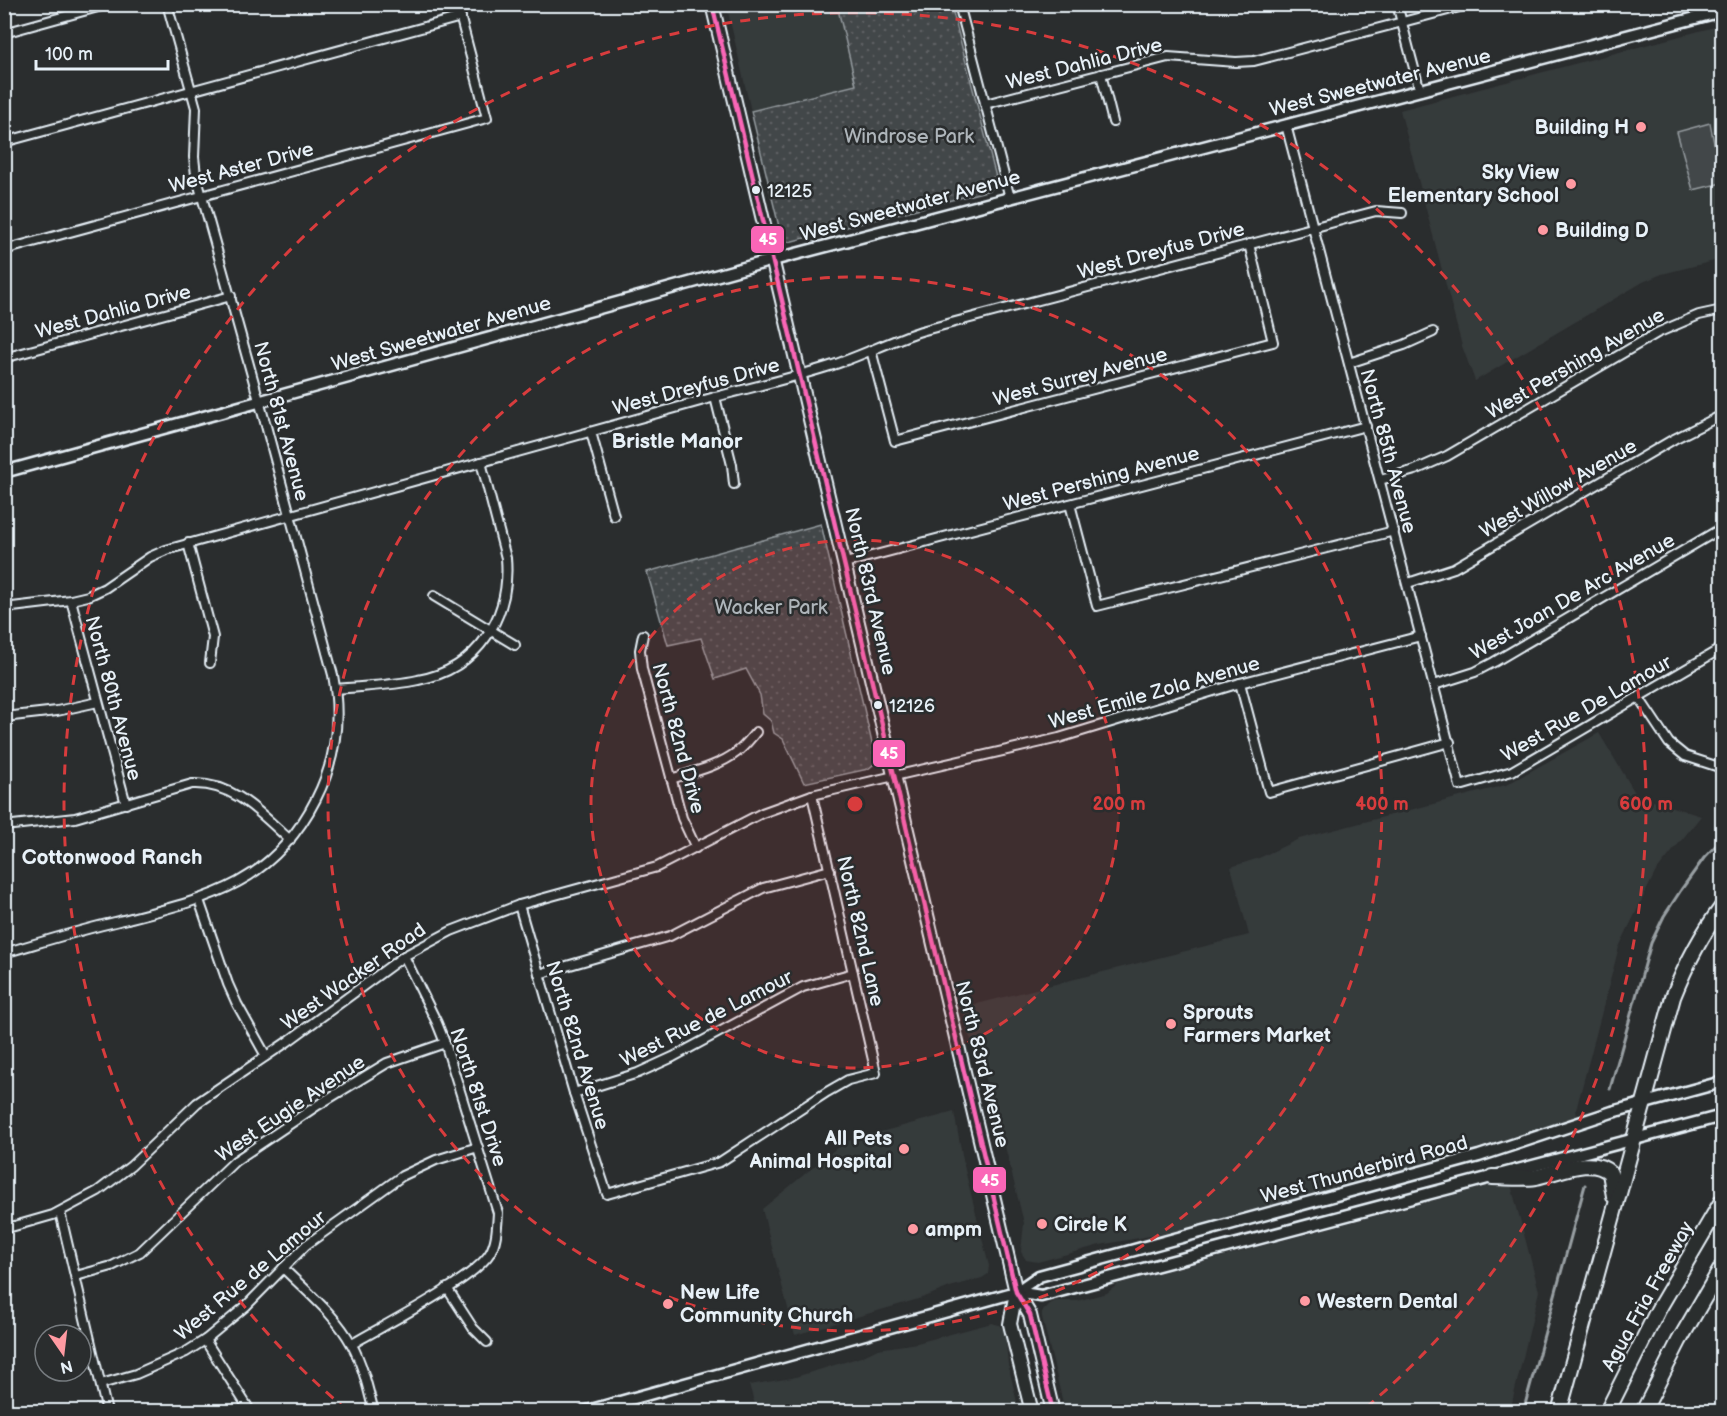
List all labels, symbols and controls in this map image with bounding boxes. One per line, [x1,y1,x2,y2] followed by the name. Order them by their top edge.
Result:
[36,33,168,71] scale bar
[1004,33,1165,95] street label: West Dahlia Drive
[45,44,93,65] text: 100 m
[1267,44,1493,122] street label: West Sweetwater Avenue
[1534,116,1629,140] place label: Building H
[1634,120,1648,134] marker: Building H
[844,125,974,149] park label: Windrose Park
[166,137,316,199] street label: West Aster Drive
[1388,161,1559,208] place label: Sky View Elementary School
[798,165,1023,247] street label: West Sweetwater Avenue
[1564,177,1578,191] marker: Sky View Elementary School
[767,181,812,202] place label: 12125
[750,184,762,196] marker: 12125
[1075,217,1247,285] street label: West Dreyfus Drive
[1555,219,1649,243] place label: Building D
[1536,223,1550,237] marker: Building D
[750,225,785,254] line badge: 45
[759,231,777,250] text: 45
[33,280,194,344] street label: West Dahlia Drive
[329,291,554,377] street label: West Sweetwater Avenue
[1482,303,1669,425] street label: West Pershing Avenue
[248,339,314,504] street label: North 81st Avenue
[991,342,1170,412] street label: West Surrey Avenue
[610,353,782,421] street label: West Dreyfus Drive
[1355,366,1422,536] street label: North 85th Avenue
[612,429,743,454] district label: Bristle Manor
[1476,434,1641,544] street label: West Willow Avenue
[1000,441,1202,517] street label: West Pershing Avenue
[839,505,901,677] street label: North 83rd Avenue
[1466,528,1679,665] street label: West Joan De Arc Avenue
[714,596,828,620] park label: Wacker Park
[79,613,147,783] street label: North 80th Avenue
[1497,650,1677,767] street label: West Rue De Lamour
[1046,651,1263,735] street label: West Emile Zola Avenue
[646,660,710,816] street label: North 82nd Drive
[889,696,935,717] place label: 12126
[872,699,884,711] marker: 12126
[872,739,906,768] line badge: 45
[880,745,898,764] text: 45
[845,794,865,814] centre of rings
[1092,794,1146,815] text: 200 m
[1355,794,1409,815] text: 400 m
[1619,794,1673,815] text: 600 m
[22,845,202,870] district label: Cottonwood Ranch
[831,854,889,1009] street label: North 82nd Lane
[277,918,430,1036] street label: West Wacker Road
[540,958,614,1133] street label: North 82nd Avenue
[616,965,797,1073] street label: West Rue de Lamour
[950,978,1014,1150] street label: North 83rd Avenue
[1183,1001,1331,1048] place label: Sprouts Farmers Market
[1164,1017,1178,1031] marker: Sprouts Farmers Market
[444,1025,512,1170] street label: North 81st Drive
[211,1050,370,1168] street label: West Eugie Avenue
[749,1127,892,1174] place label: All Pets Animal Hospital
[1258,1131,1470,1209] street label: West Thunderbird Road
[897,1142,911,1156] marker: All Pets Animal Hospital
[972,1166,1007,1194] line badge: 45
[981,1172,999,1191] text: 45
[170,1205,332,1346] street label: West Rue de Lamour
[1054,1213,1127,1237] place label: Circle K
[1035,1217,1049,1231] marker: Circle K
[1597,1217,1699,1376] street label: Agua Fria Freeway
[925,1218,982,1242] place label: ampm
[906,1222,920,1236] marker: ampm
[680,1281,853,1328] place label: New Life Community Church
[1317,1290,1458,1314] place label: Western Dental
[1298,1294,1312,1308] marker: Western Dental
[661,1297,675,1311] marker: New Life Community Church
[33,1323,93,1383] north arrow
[58,1355,74,1377] text: N

